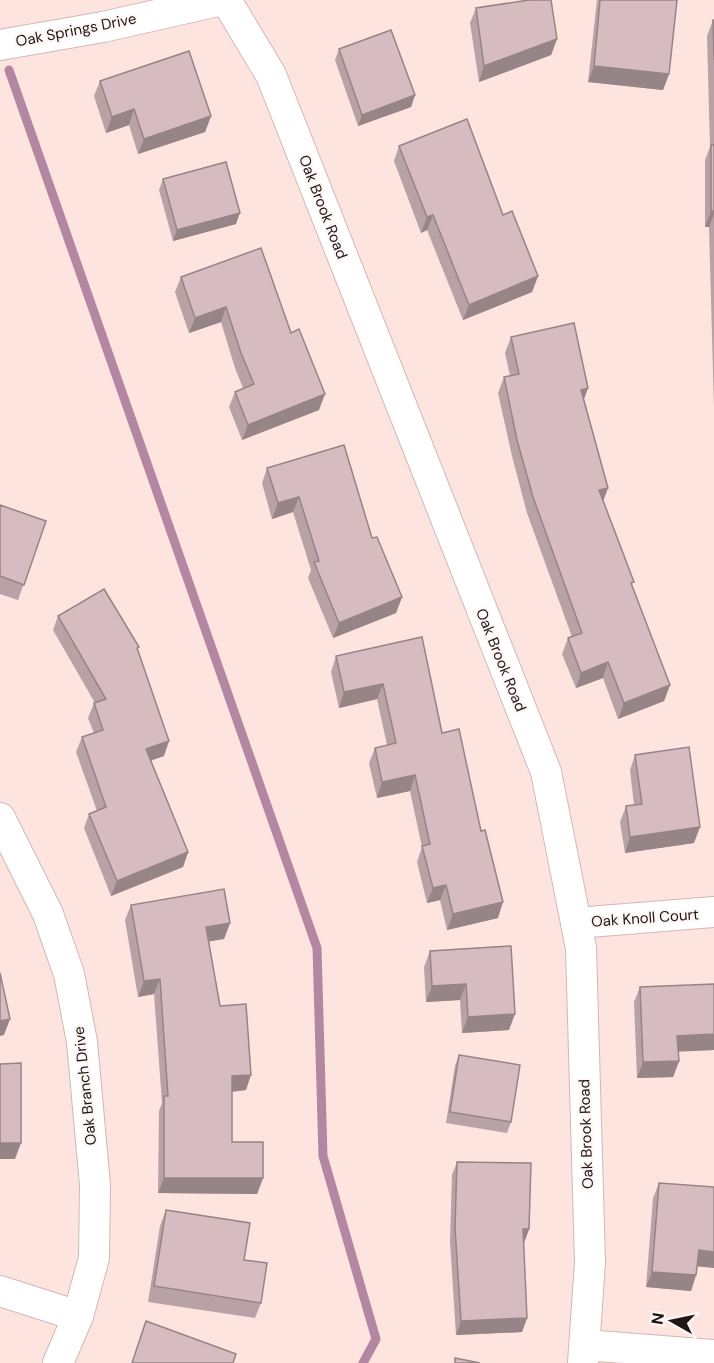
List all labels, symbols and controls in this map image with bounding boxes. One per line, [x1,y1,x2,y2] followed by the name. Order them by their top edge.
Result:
[14,8,138,52] street label: Oak Springs Drive
[294,152,352,262] street label: Oak Brook Road
[471,605,531,715] street label: Oak Brook Road
[590,904,700,932] street label: Oak Knoll Court
[69,1026,101,1146] street label: Oak Branch Drive
[574,1079,598,1189] street label: Oak Brook Road
[642,1291,702,1351] north arrow
[646,1311,669,1326] text: N

